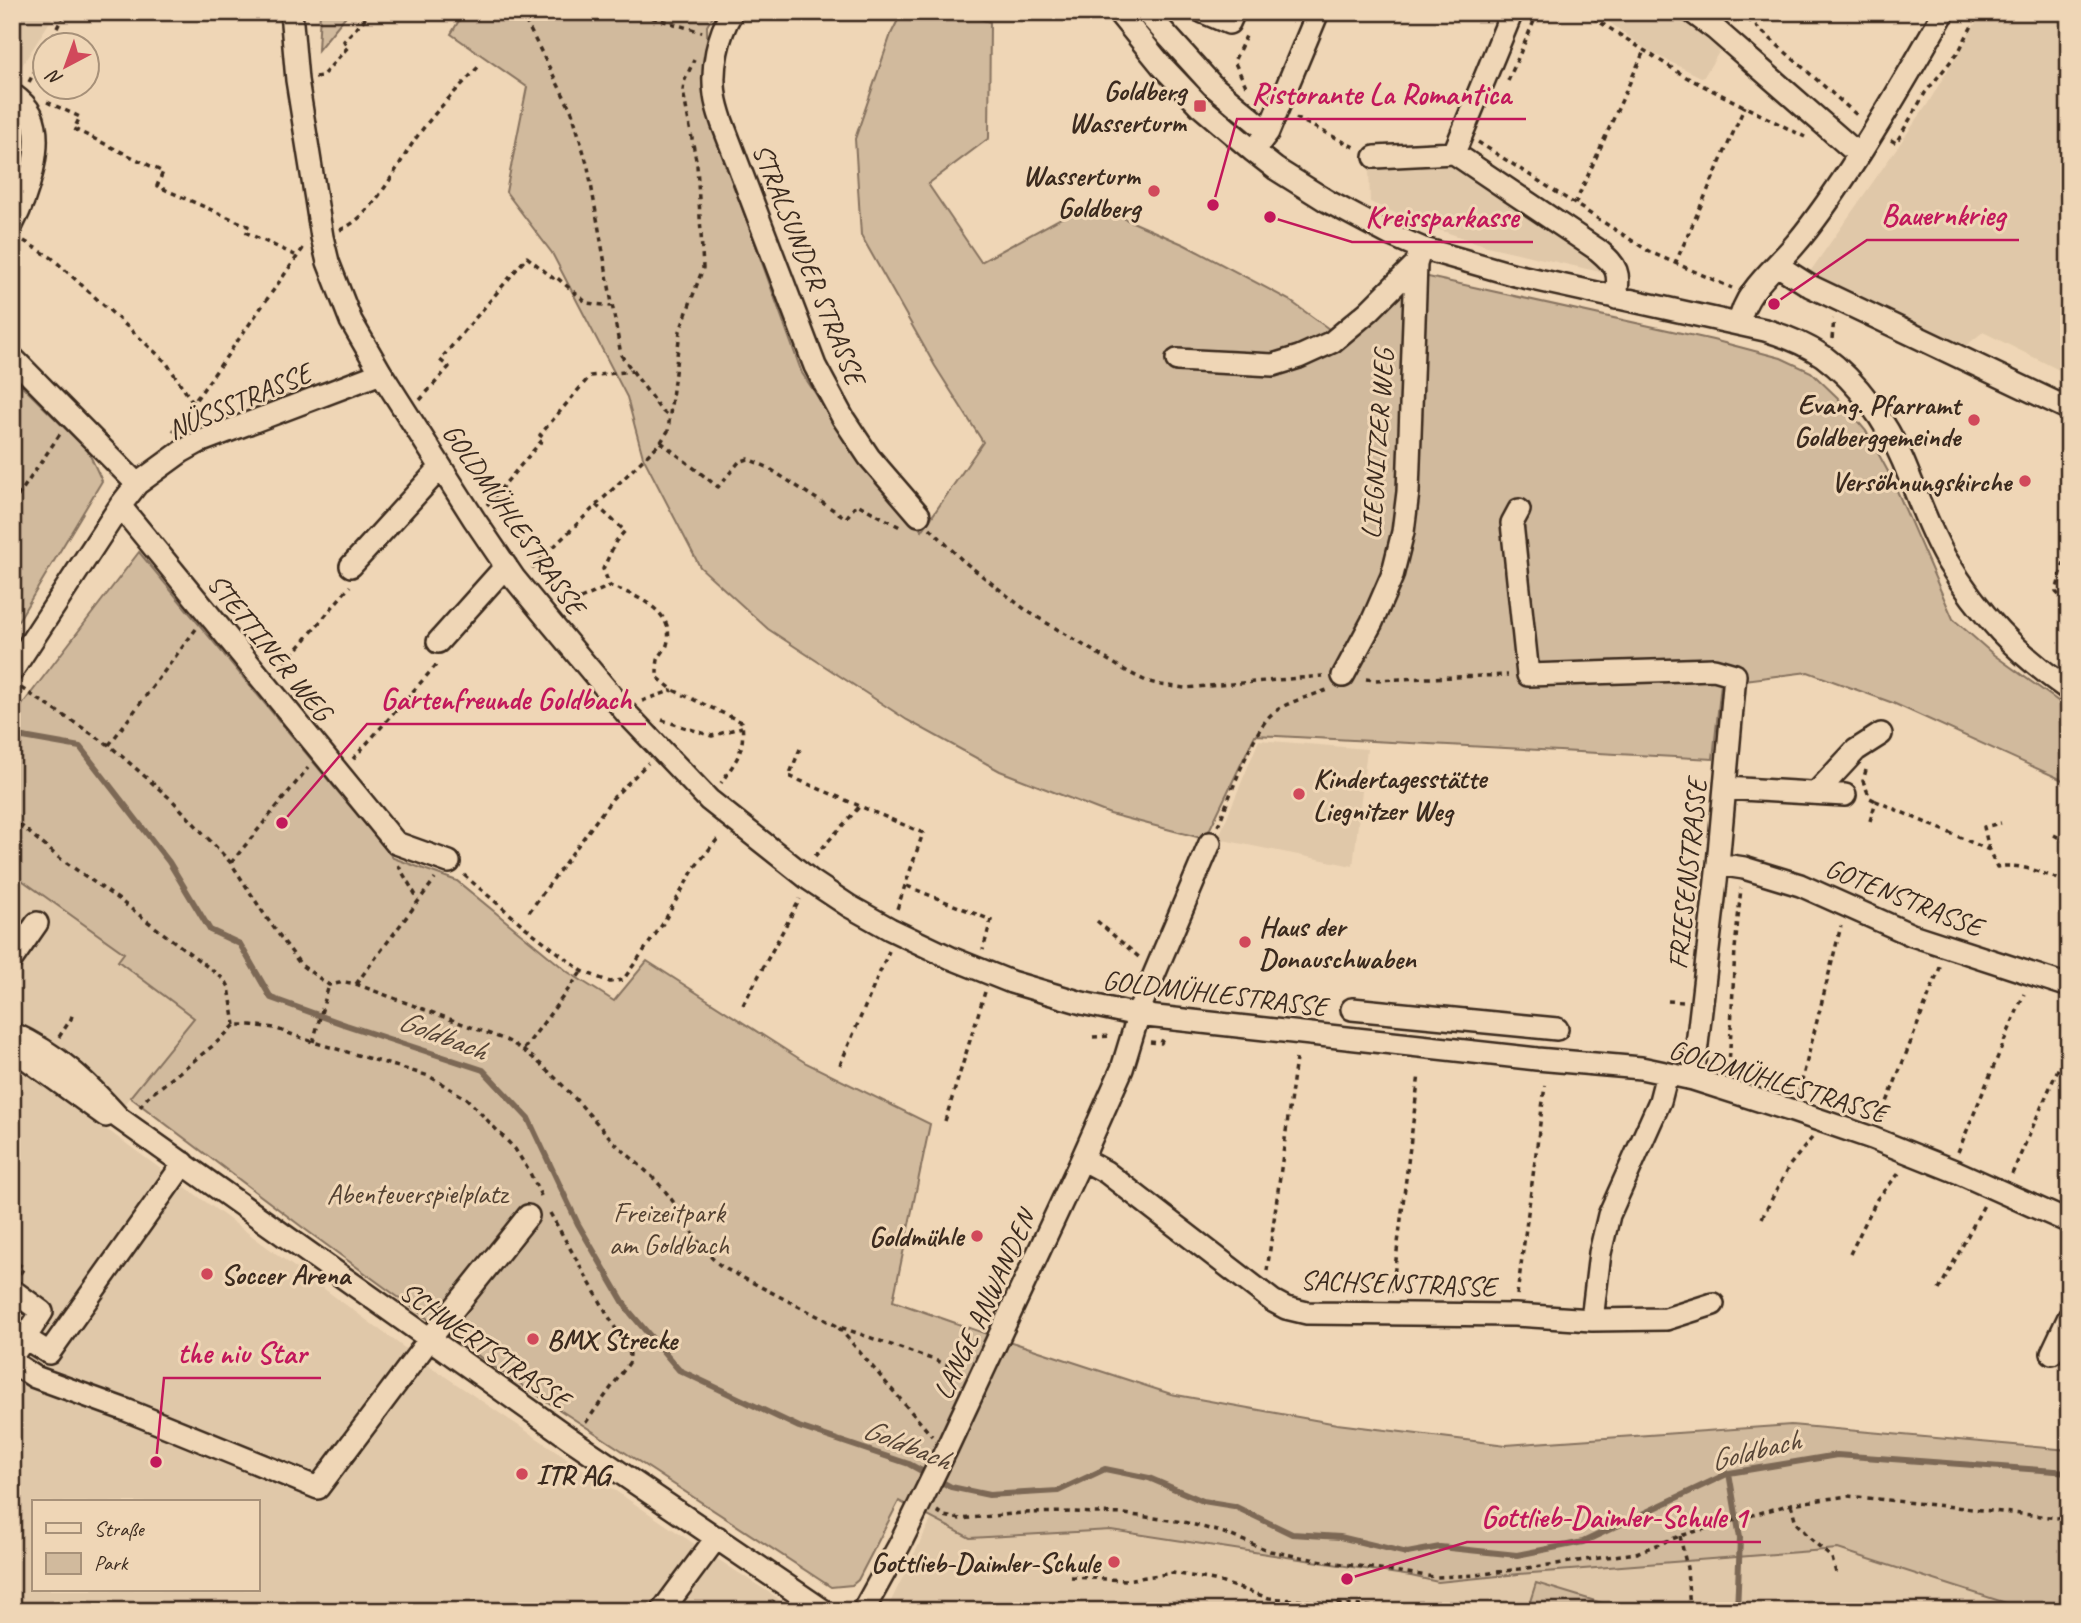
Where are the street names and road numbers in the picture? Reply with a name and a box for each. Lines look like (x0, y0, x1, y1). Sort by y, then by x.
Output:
street label: STRALSUNDER STRASSE (745, 138, 875, 393)
street label: LIEGNITZER WEG (1353, 345, 1401, 540)
street label: NÜSSSTRASSE (162, 354, 319, 447)
street label: GOLDMÜHLESTRASSE (435, 417, 595, 624)
street label: STETTINER WEG (200, 566, 342, 730)
street label: FRIESENSTRASSE (1660, 773, 1715, 971)
street label: GOTENSTRASSE (1820, 850, 1990, 946)
street label: GOLDMÜHLESTRASSE (1101, 962, 1333, 1025)
street label: GOLDMÜHLESTRASSE (1665, 1031, 1895, 1132)
street label: LANGE ANWANDEN (925, 1201, 1045, 1405)
street label: SACHSENSTRASSE (1300, 1262, 1500, 1304)
street label: SCHWERTSTRASSE (393, 1273, 580, 1419)

